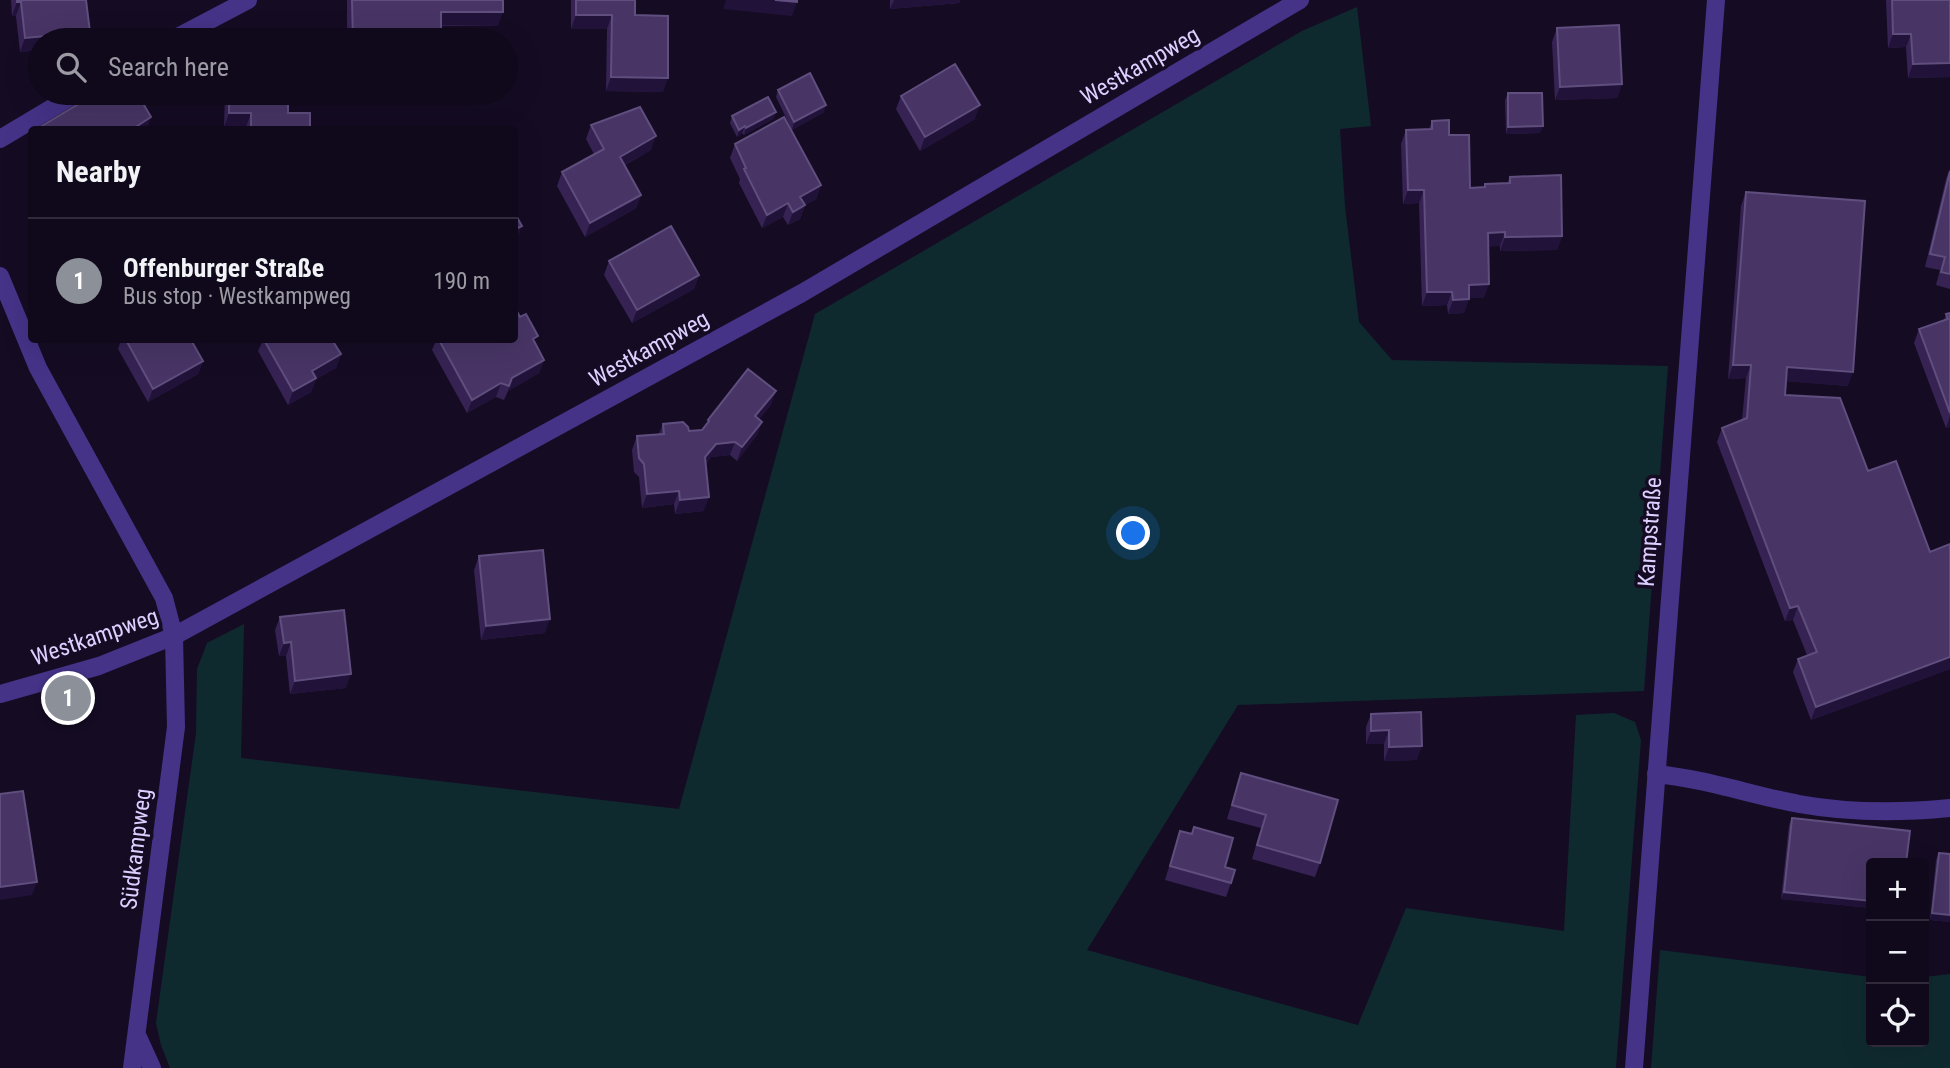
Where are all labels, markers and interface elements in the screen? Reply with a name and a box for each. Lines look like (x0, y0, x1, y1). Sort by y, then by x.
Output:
street label: Westkampweg (1076, 21, 1204, 111)
search box (28, 28, 518, 105)
icon: search (52, 48, 90, 86)
text: Search here (108, 52, 229, 82)
text: Nearby (56, 154, 141, 189)
text: Offenburger Straße (123, 253, 324, 283)
text: 1 (73, 268, 85, 295)
text: 190 m (433, 268, 490, 295)
text: Bus stop · Westkampweg (123, 283, 351, 310)
street label: Westkampweg (585, 305, 713, 393)
street label: Kampstraße (1633, 476, 1667, 588)
your location (1116, 516, 1150, 550)
street label: Westkampweg (28, 603, 162, 671)
pin: 1 (45, 672, 91, 724)
street label: Südkampweg (115, 787, 157, 911)
map controls (1866, 858, 1929, 1047)
button: + (1866, 858, 1929, 921)
button: − (1866, 921, 1929, 984)
button: locate (1866, 984, 1929, 1047)

